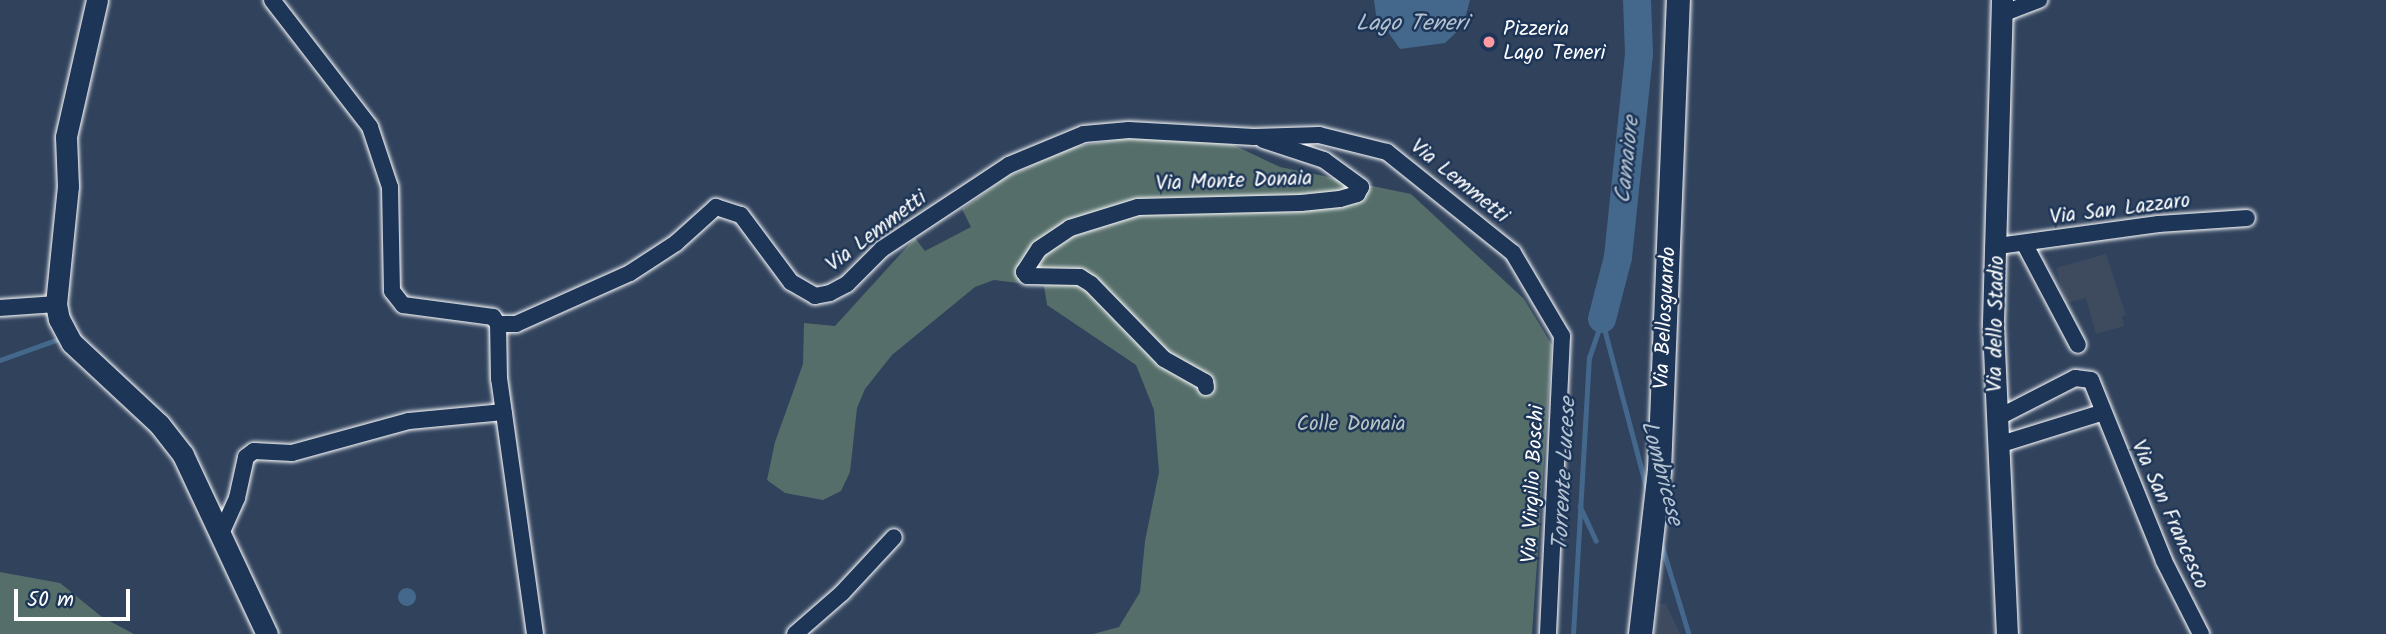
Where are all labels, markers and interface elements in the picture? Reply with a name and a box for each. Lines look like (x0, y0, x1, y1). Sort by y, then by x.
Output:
water label: Lago Teneri (1356, 10, 1468, 38)
place label: Pizzeria Lago Teneri (1503, 17, 1606, 67)
marker: Pizzeria Lago Teneri (1481, 34, 1497, 50)
water label: Camaiore (1610, 115, 1646, 205)
street label: Via Lemmetti (1405, 135, 1513, 229)
street label: Via Monte Donaia (1155, 167, 1313, 197)
street label: Via Lemmetti (822, 186, 932, 278)
street label: Via San Lazzaro (2048, 189, 2192, 231)
street label: Via Bellosguardo (1650, 246, 1682, 390)
street label: Via dello Stadio (1983, 255, 2011, 393)
water label: Torrente Lucese (1547, 397, 1583, 551)
street label: Via Virgilio Boschi (1517, 404, 1551, 564)
park label: Colle Donaia (1296, 412, 1406, 438)
water label: Lombricese (1634, 418, 1688, 528)
street label: Via San Francesco (2125, 437, 2213, 593)
scale bar (18, 574, 133, 618)
text: 50 m (27, 584, 74, 617)

